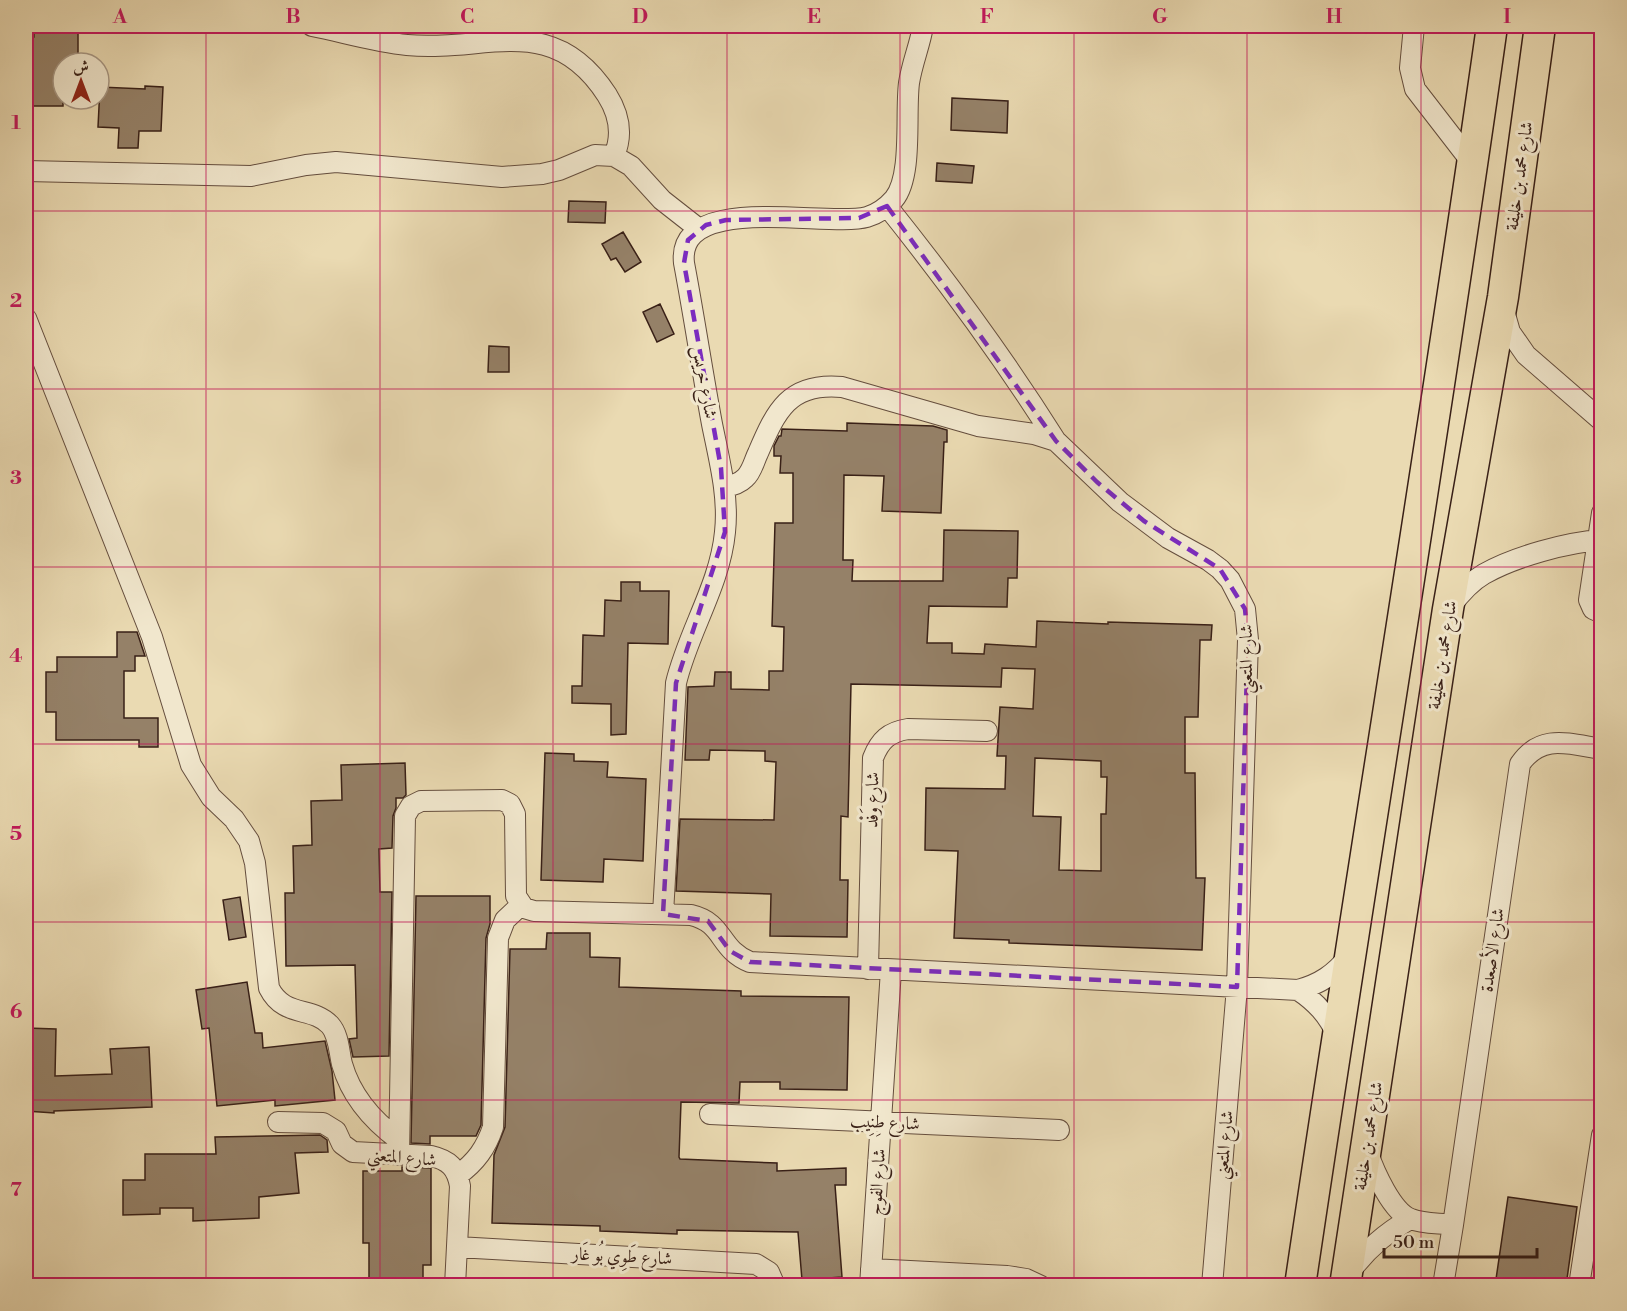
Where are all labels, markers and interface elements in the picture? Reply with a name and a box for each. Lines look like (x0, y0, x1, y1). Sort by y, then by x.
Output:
text: A (112, 5, 128, 30)
text: B (285, 5, 301, 30)
text: C (460, 5, 474, 30)
text: D (632, 5, 648, 30)
text: E (807, 5, 821, 30)
text: F (980, 5, 994, 30)
text: G (1152, 5, 1168, 30)
text: H (1326, 5, 1343, 30)
text: I (1503, 5, 1511, 30)
north arrow (51, 51, 111, 111)
text: ش (73, 57, 89, 77)
text: 1 (11, 111, 21, 136)
street label: شارع محمد بن خليفة (1500, 120, 1542, 233)
text: 2 (10, 289, 22, 314)
street label: شارع خريس (684, 344, 722, 421)
text: 3 (10, 466, 22, 491)
street label: شارع محمد بن خليفة (1423, 599, 1465, 712)
street label: شارع المتعني (1235, 624, 1263, 694)
text: 4 (9, 644, 23, 669)
street label: شارع وَفْد (858, 772, 887, 828)
text: 5 (10, 822, 22, 847)
street label: شارع الأصعدة (1473, 906, 1513, 994)
text: 6 (10, 1000, 23, 1025)
street label: شارع محمد بن خليفة (1349, 1080, 1391, 1193)
street label: شارع طِنِيب (849, 1109, 920, 1139)
street label: شارع المتعني (1210, 1110, 1244, 1181)
street label: شارع المتعني (366, 1143, 437, 1177)
street label: شارع الفوج (864, 1148, 895, 1217)
text: 7 (10, 1178, 22, 1203)
scale bar (1384, 1221, 1537, 1259)
text: 50 m (1393, 1231, 1435, 1254)
street label: شارع طَوِي بُو غَار (569, 1238, 673, 1274)

